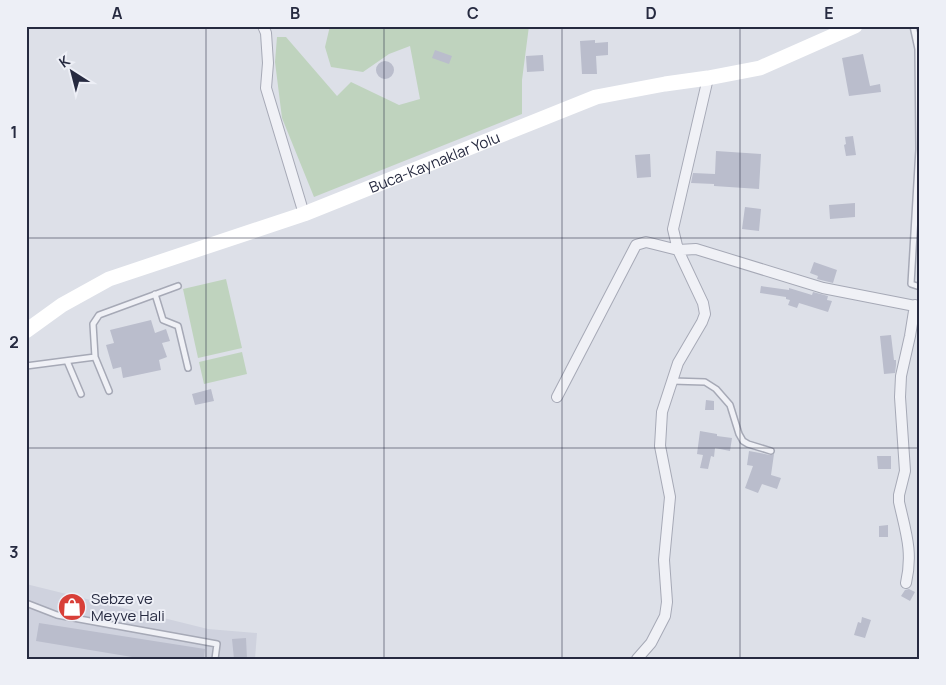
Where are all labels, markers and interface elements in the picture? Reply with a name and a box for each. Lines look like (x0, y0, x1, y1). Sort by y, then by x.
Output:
text: A (112, 2, 123, 24)
text: B (290, 2, 300, 24)
text: C (467, 2, 479, 24)
text: D (645, 2, 657, 24)
text: E (824, 2, 834, 24)
north arrow (48, 48, 98, 98)
text: K (55, 50, 74, 71)
text: 1 (10, 121, 18, 143)
street label: Buca-Kaynaklar Yolu (366, 126, 503, 197)
text: 2 (9, 331, 19, 353)
text: 3 (9, 541, 19, 563)
place label: Sebze ve Meyve Hali (91, 588, 165, 626)
shop icon: Sebze ve Meyve Hali (57, 592, 87, 622)

